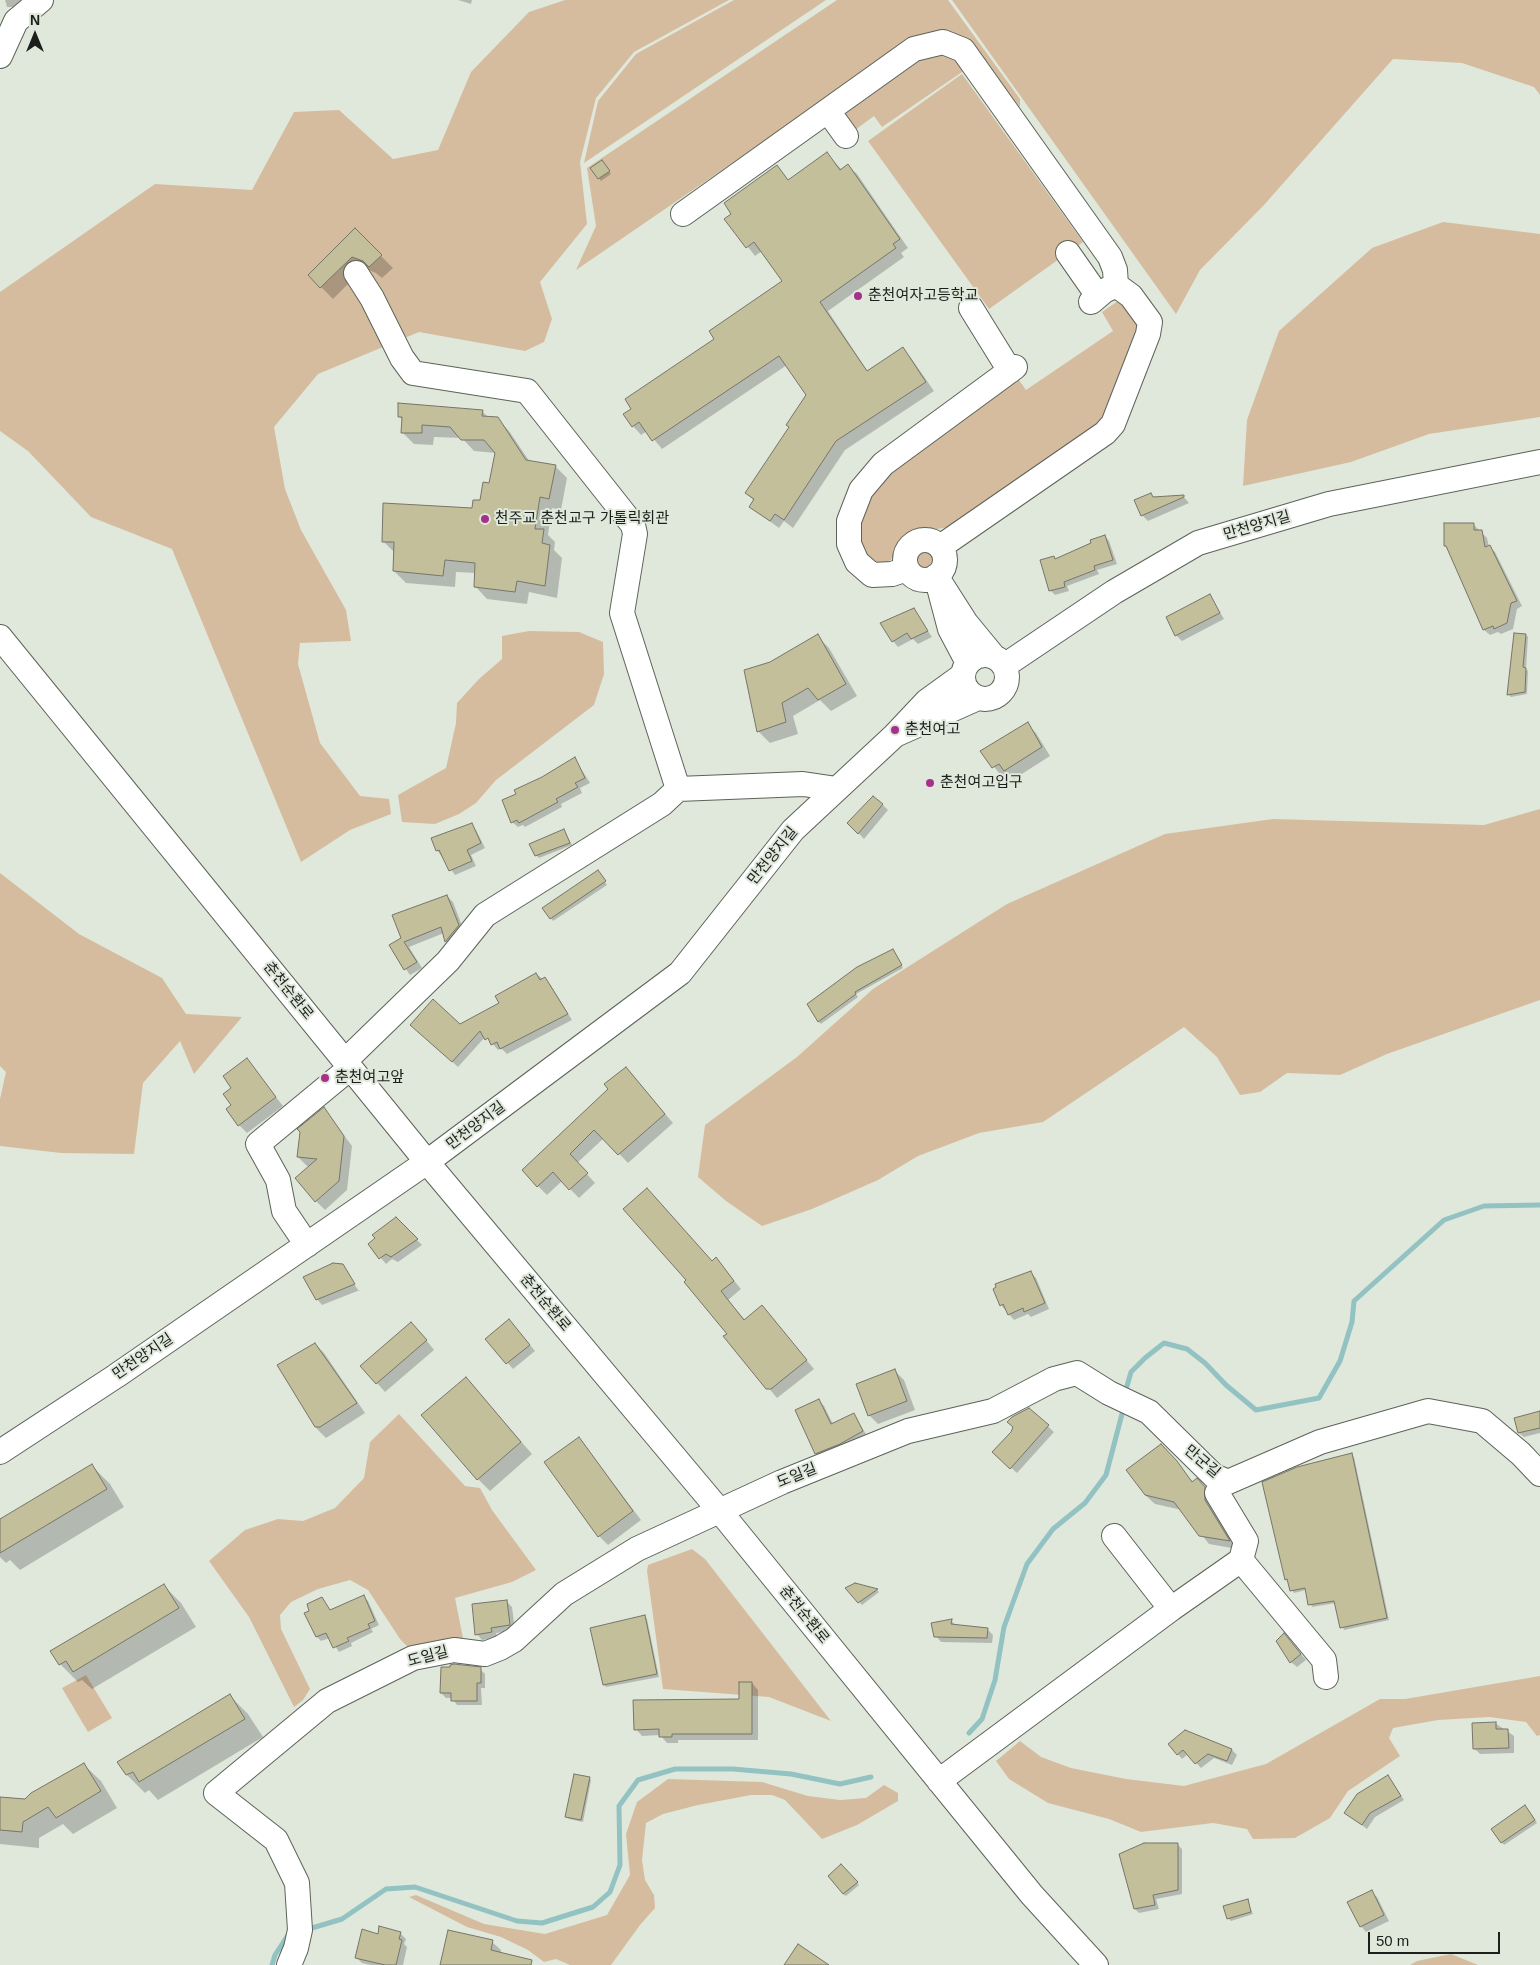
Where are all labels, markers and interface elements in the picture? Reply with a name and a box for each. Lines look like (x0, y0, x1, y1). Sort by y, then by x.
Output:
north arrow (10, 10, 60, 60)
text: N (30, 12, 40, 28)
place label: 춘천여자고등학교 (868, 287, 978, 305)
marker: 춘천여자고등학교 (852, 290, 864, 302)
street label: 만천양지길 (1221, 508, 1293, 544)
place label: 천주교 춘천교구 가톨릭회관 (495, 510, 669, 528)
marker: 천주교 춘천교구 가톨릭회관 (479, 513, 491, 525)
place label: 춘천여고 (905, 721, 960, 739)
marker: 춘천여고 (889, 724, 901, 736)
place label: 춘천여고입구 (940, 774, 1023, 792)
marker: 춘천여고입구 (924, 777, 936, 789)
street label: 만천양지길 (744, 824, 802, 888)
street label: 춘천순환로 (259, 959, 317, 1023)
place label: 춘천여고앞 (335, 1069, 404, 1087)
marker: 춘천여고앞 (319, 1072, 331, 1084)
street label: 만천양지길 (443, 1098, 509, 1154)
street label: 춘천순환로 (516, 1271, 574, 1335)
street label: 만천양지길 (109, 1330, 177, 1384)
street label: 만군길 (1180, 1442, 1224, 1482)
street label: 도일길 (774, 1460, 820, 1492)
street label: 춘천순환로 (775, 1583, 833, 1647)
street label: 도일길 (406, 1643, 450, 1671)
scale bar (1370, 1922, 1502, 1954)
text: 50 m (1376, 1932, 1409, 1949)

